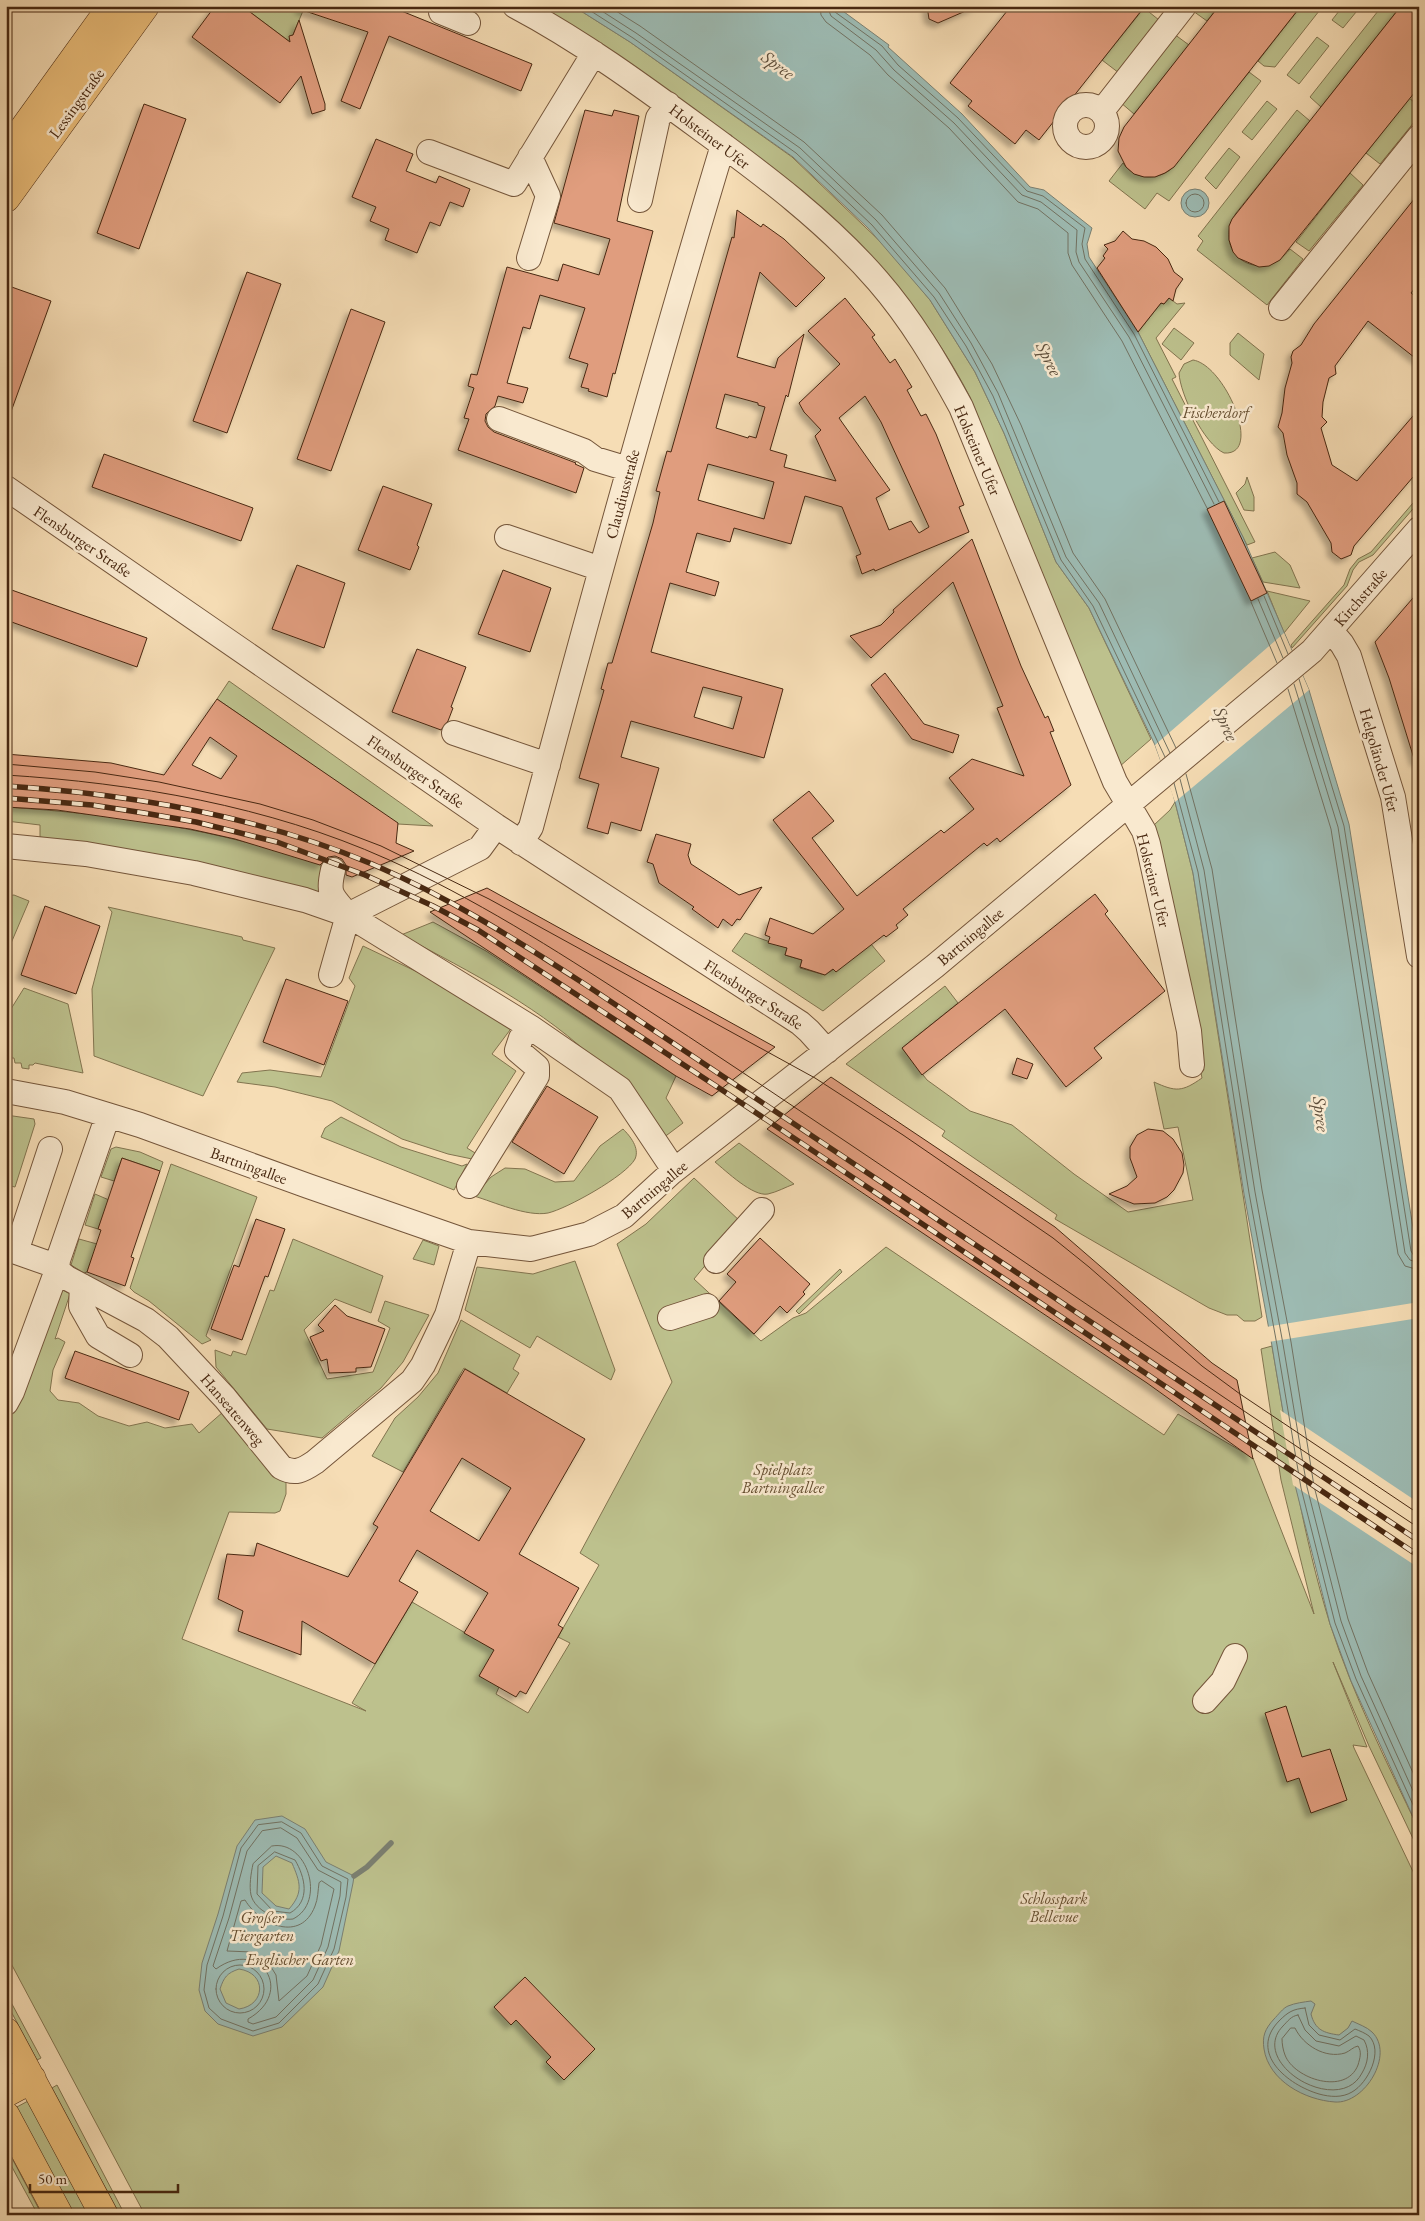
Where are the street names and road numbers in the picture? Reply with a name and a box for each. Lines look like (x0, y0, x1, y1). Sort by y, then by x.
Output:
street label: Lessingstraße (44, 64, 109, 142)
street label: Holsteiner Ufer (665, 99, 755, 174)
street label: Holsteiner Ufer (949, 402, 1006, 499)
street label: Claudiusstraße (600, 447, 645, 541)
street label: Flensburger Straße (30, 501, 136, 582)
street label: Kirchstraße (1329, 564, 1392, 631)
street label: Helgoländer Ufer (1355, 706, 1405, 815)
street label: Flensburger Straße (363, 730, 468, 813)
street label: Holsteiner Ufer (1132, 831, 1175, 930)
street label: Bartningallee (933, 903, 1008, 970)
street label: Flensburger Straße (700, 955, 807, 1034)
street label: Bartningallee (208, 1142, 290, 1189)
street label: Bartningallee (617, 1156, 692, 1223)
street label: Hanseatenweg (196, 1369, 270, 1450)

